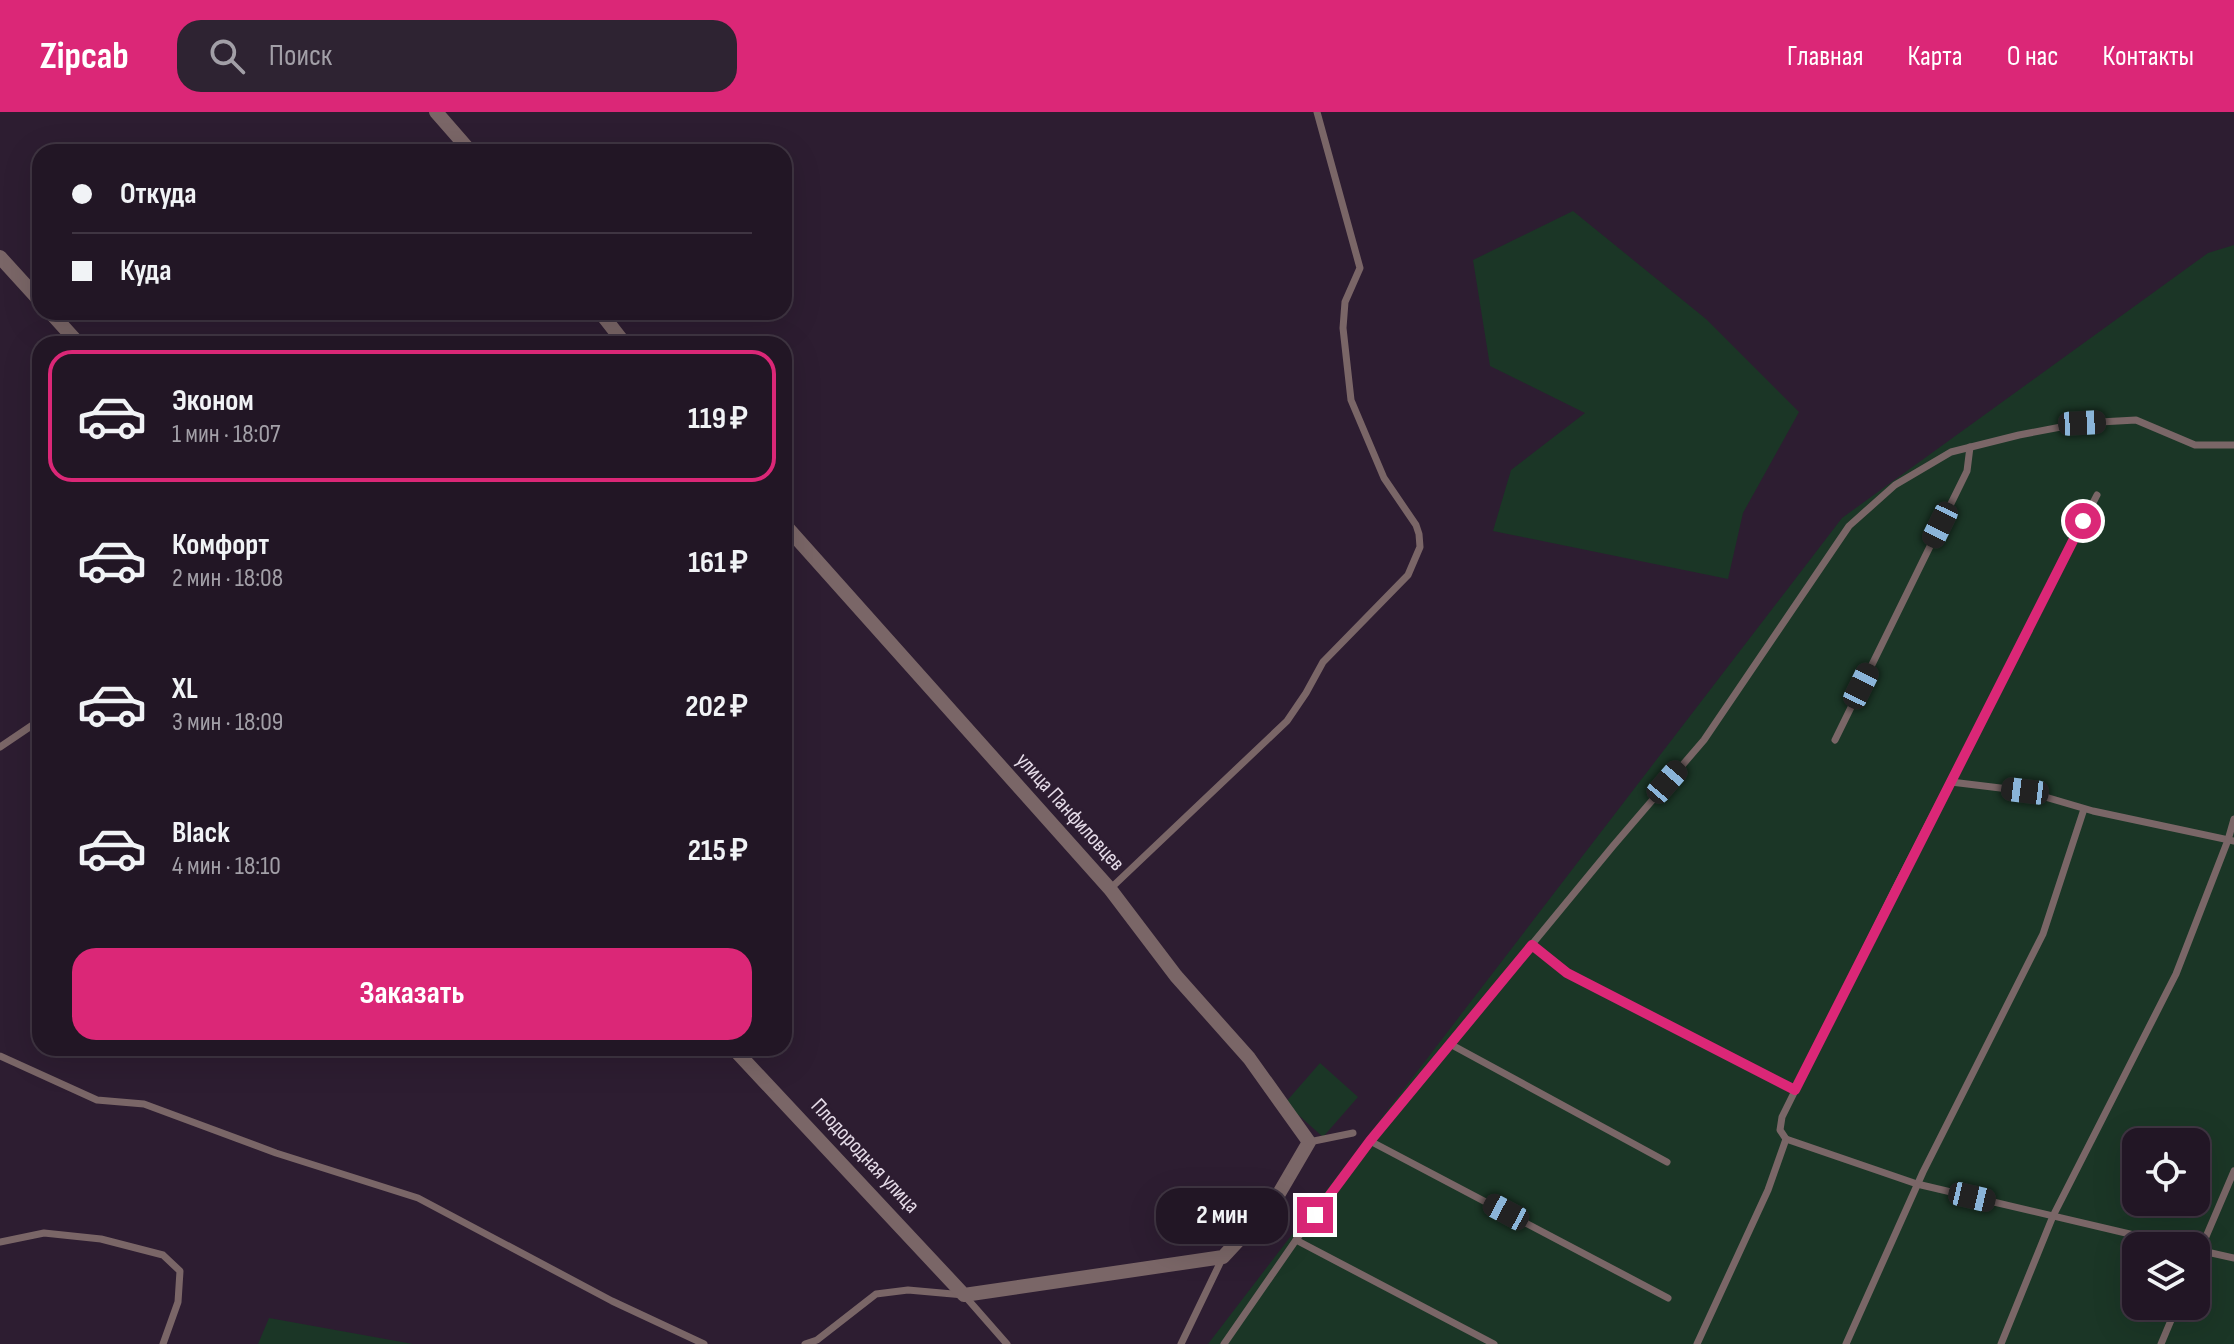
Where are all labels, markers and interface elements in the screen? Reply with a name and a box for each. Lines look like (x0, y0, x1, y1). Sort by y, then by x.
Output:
search box (177, 20, 737, 92)
text: Zipcab (40, 34, 129, 79)
icon: search (205, 34, 249, 78)
text: Поиск (269, 38, 332, 74)
text: Главная (1787, 40, 1863, 73)
text: Карта (1907, 40, 1963, 73)
text: О нас (2007, 40, 2059, 73)
text: Контакты (2103, 40, 2194, 73)
text: Откуда (120, 176, 197, 212)
text: Куда (120, 253, 171, 289)
icon: car (76, 380, 148, 452)
text: Эконом (172, 383, 254, 419)
text: 119 ₽ (688, 401, 748, 437)
car (2057, 410, 2107, 436)
text: 1 мин · 18:07 (172, 419, 280, 450)
car (1919, 498, 1961, 552)
route start (2065, 503, 2101, 539)
icon: car (76, 524, 148, 596)
text: Комфорт (172, 527, 269, 563)
text: 161 ₽ (688, 545, 748, 581)
text: 2 мин · 18:08 (172, 563, 283, 594)
car (1840, 659, 1882, 713)
icon: car (76, 668, 148, 740)
text: XL (172, 671, 198, 707)
text: 202 ₽ (685, 689, 748, 725)
text: 3 мин · 18:09 (172, 707, 283, 738)
street label: улица Панфиловцев (1010, 747, 1130, 877)
car (1642, 756, 1692, 808)
car (2000, 776, 2050, 806)
icon: car (76, 812, 148, 884)
text: Black (172, 815, 230, 851)
text: 215 ₽ (688, 833, 748, 869)
text: 4 мин · 18:10 (172, 851, 281, 882)
button: Заказать (72, 948, 752, 1040)
street label: Плодородная улица (805, 1093, 925, 1219)
map controls (2122, 1128, 2210, 1320)
button: locate (2122, 1128, 2210, 1216)
car (1946, 1180, 1998, 1214)
callout: 2 мин (1155, 1187, 1287, 1243)
car (1479, 1190, 1533, 1234)
route end (1297, 1197, 1333, 1233)
text: 2 мин (1196, 1200, 1248, 1231)
button: layers (2122, 1232, 2210, 1320)

